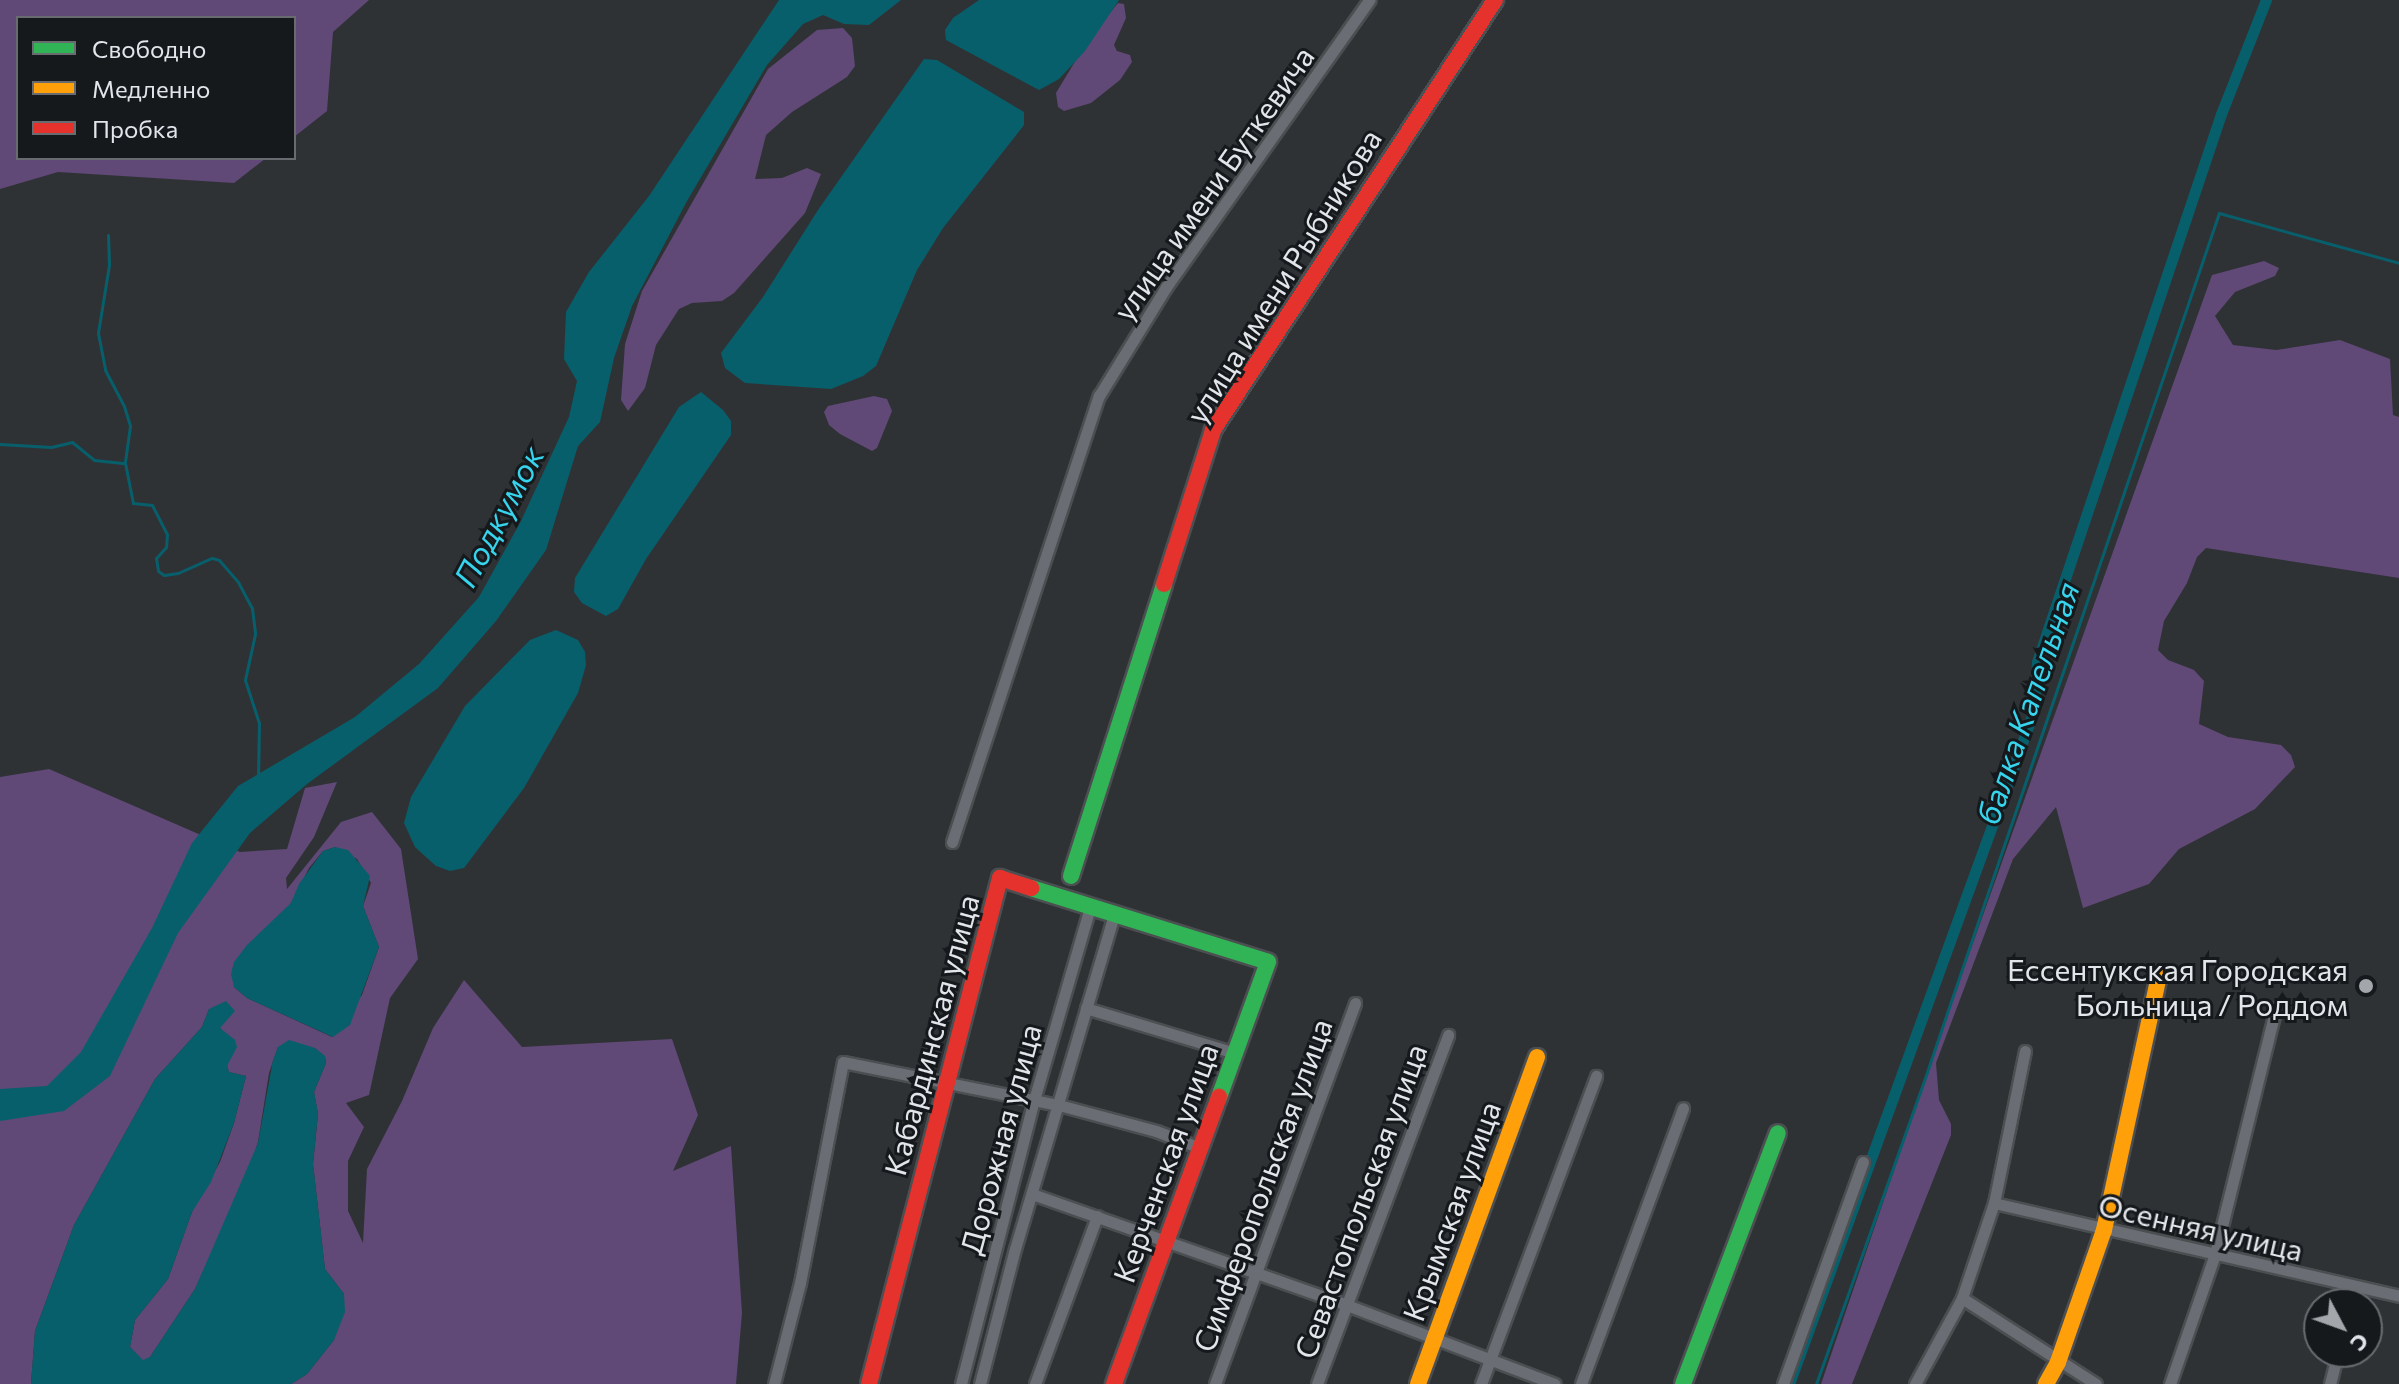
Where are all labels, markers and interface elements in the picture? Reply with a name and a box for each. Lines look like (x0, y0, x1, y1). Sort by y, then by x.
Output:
legend (16, 16, 296, 160)
text: Свободно (92, 34, 206, 63)
street label: улица имени Буткевича (1105, 39, 1321, 327)
text: Медленно (92, 74, 210, 103)
text: Пробка (92, 114, 178, 143)
street label: улица имени Рыбникова (1178, 122, 1388, 430)
water label: Подкумок (445, 439, 551, 593)
water label: балка Капельная (1968, 577, 2086, 829)
street label: Кабардинская улица (876, 891, 986, 1179)
place label: Ессентукская Городская Больница / Роддом (2007, 951, 2348, 1022)
marker: Ессентукская Городская Больница / Роддом (2355, 975, 2377, 997)
street label: Симферопольская улица (1185, 1014, 1339, 1356)
street label: Дорожная улица (952, 1020, 1048, 1258)
street label: Керченская улица (1105, 1039, 1225, 1287)
street label: Севастопольская улица (1286, 1039, 1434, 1363)
street label: Крымская улица (1395, 1096, 1507, 1326)
street label: Осенняя улица (2095, 1186, 2307, 1268)
north arrow (2303, 1288, 2383, 1368)
text: С (2345, 1328, 2375, 1357)

